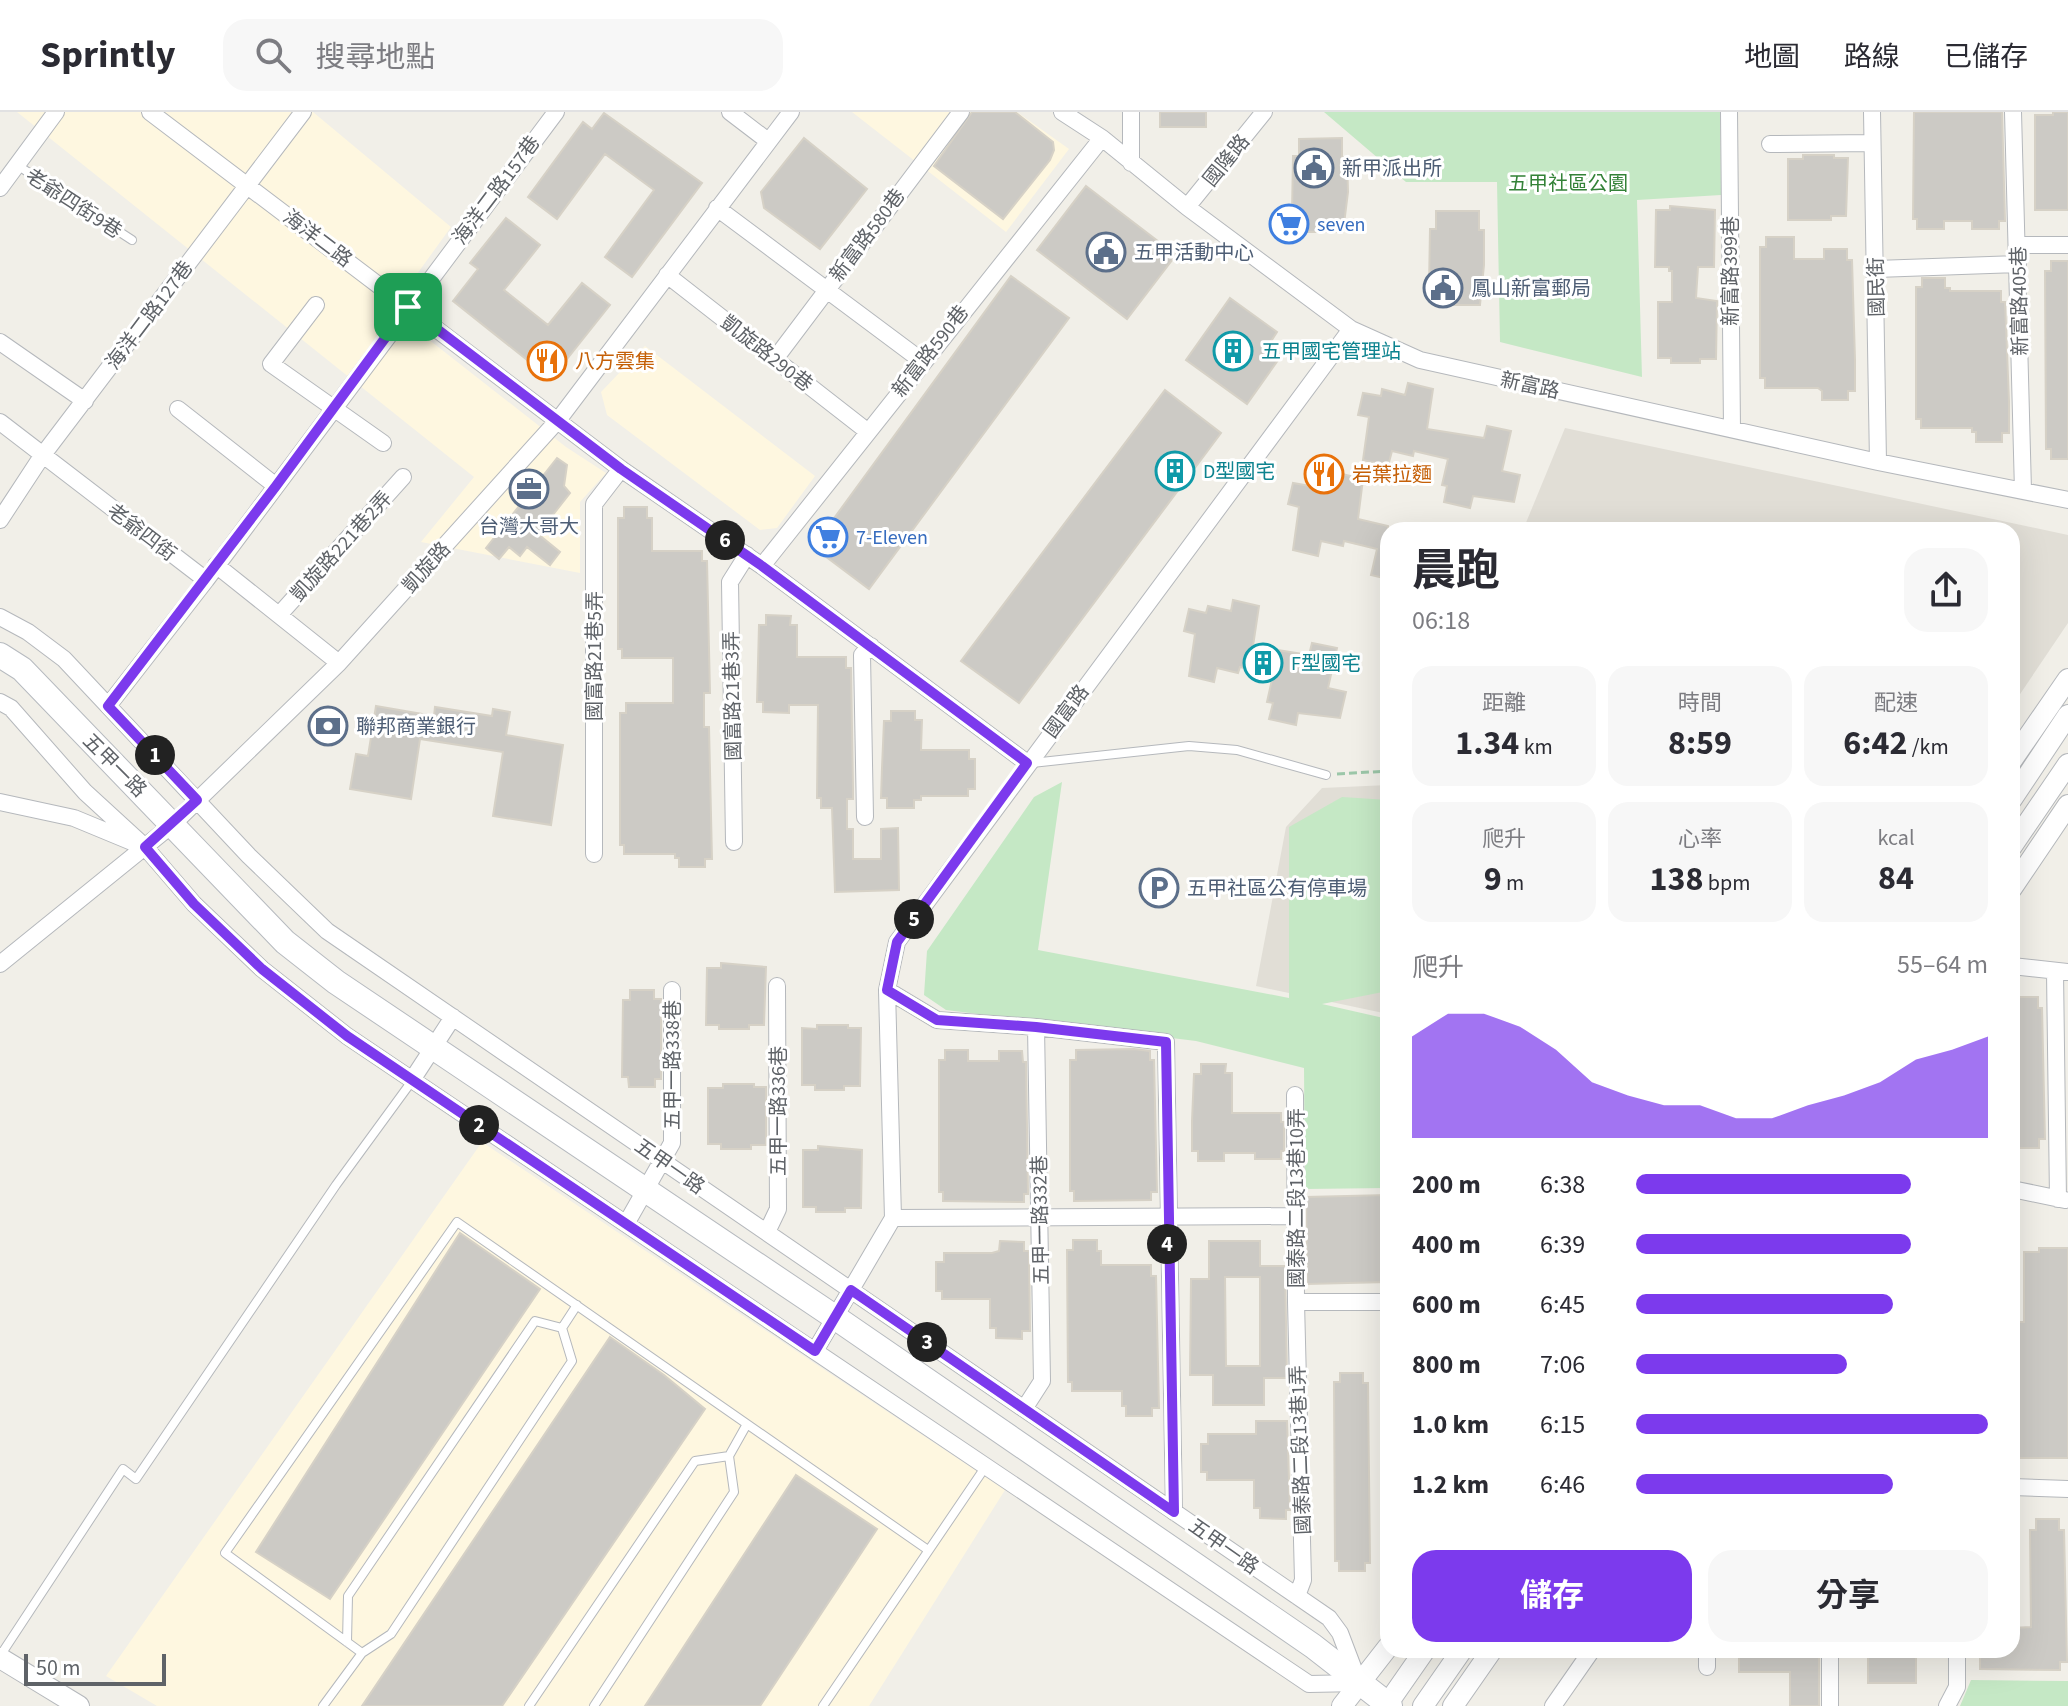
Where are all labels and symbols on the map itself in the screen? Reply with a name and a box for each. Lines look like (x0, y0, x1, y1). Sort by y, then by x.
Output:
street label: 國隆路 (1197, 129, 1257, 193)
street label: 海洋二路157巷 (447, 130, 547, 251)
public building icon: 新甲派出所 (1293, 147, 1335, 189)
place label: 新甲派出所 (1342, 155, 1442, 183)
street label: 老爺四街9巷 (20, 162, 127, 246)
park label: 五甲社區公園 (1508, 170, 1628, 198)
street label: 新富路580巷 (824, 183, 912, 288)
supermarket icon: seven (1268, 203, 1310, 245)
street label: 海洋二路 (277, 204, 358, 274)
place label: seven (1317, 211, 1366, 239)
street label: 新富路399巷 (1717, 216, 1745, 326)
public building icon: 五甲活動中心 (1085, 231, 1127, 273)
place label: 五甲活動中心 (1134, 239, 1254, 267)
street label: 新富路405巷 (2005, 246, 2035, 356)
street label: 海洋二路127巷 (100, 255, 200, 376)
street label: 國民街 (1862, 257, 1892, 317)
public building icon: 鳳山新富郵局 (1422, 267, 1464, 309)
pin (374, 273, 442, 341)
place label: 鳳山新富郵局 (1471, 275, 1591, 303)
street label: 新富路590巷 (886, 300, 976, 404)
street label: 凱旋路290巷 (714, 309, 818, 399)
building icon: 五甲國宅管理站 (1212, 330, 1254, 372)
place label: 五甲國宅管理站 (1261, 338, 1401, 366)
restaurant icon: 八方雲集 (526, 340, 568, 382)
place label: 八方雲集 (575, 348, 655, 376)
street label: 新富路 (1498, 366, 1562, 406)
building icon: D型國宅 (1154, 450, 1196, 492)
restaurant icon: 岩葉拉麵 (1303, 453, 1345, 495)
place label: D型國宅 (1203, 458, 1275, 486)
place label: 岩葉拉麵 (1352, 461, 1432, 489)
office icon: 台灣大哥大 (508, 468, 550, 510)
street label: 凱旋路221巷2弄 (285, 485, 399, 608)
street label: 老爺四街 (101, 498, 182, 568)
place label: 台灣大哥大 (479, 513, 579, 541)
supermarket icon: 7-Eleven (807, 516, 849, 558)
pin: 6 (705, 520, 745, 560)
place label: 7-Eleven (856, 524, 928, 552)
street label: 凱旋路 (396, 536, 457, 599)
street label: 國富路21巷5弄 (581, 591, 609, 721)
street label: 國富路21巷3弄 (718, 631, 748, 761)
building icon: F型國宅 (1242, 642, 1284, 684)
place label: F型國宅 (1291, 650, 1361, 678)
street label: 國富路 (1038, 679, 1096, 744)
bank icon: 聯邦商業銀行 (307, 705, 349, 747)
place label: 聯邦商業銀行 (356, 713, 476, 741)
street label: 五甲一路 (76, 728, 152, 804)
pin: 1 (135, 735, 175, 775)
parking icon: 五甲社區公有停車場 (1138, 867, 1180, 909)
place label: 五甲社區公有停車場 (1187, 875, 1367, 903)
pin: 5 (894, 899, 934, 939)
street label: 五甲一路338巷 (659, 1000, 687, 1130)
street label: 五甲一路336巷 (765, 1046, 793, 1176)
pin: 2 (459, 1105, 499, 1145)
street label: 國泰路二段13巷10弄 (1283, 1108, 1311, 1288)
street label: 五甲一路 (629, 1132, 710, 1201)
street label: 五甲一路332巷 (1026, 1155, 1056, 1285)
pin: 4 (1147, 1224, 1187, 1264)
pin: 3 (907, 1322, 947, 1362)
street label: 國泰路二段13巷1弄 (1284, 1365, 1318, 1535)
street label: 五甲一路 (1183, 1512, 1264, 1581)
scale bar (24, 1650, 166, 1686)

